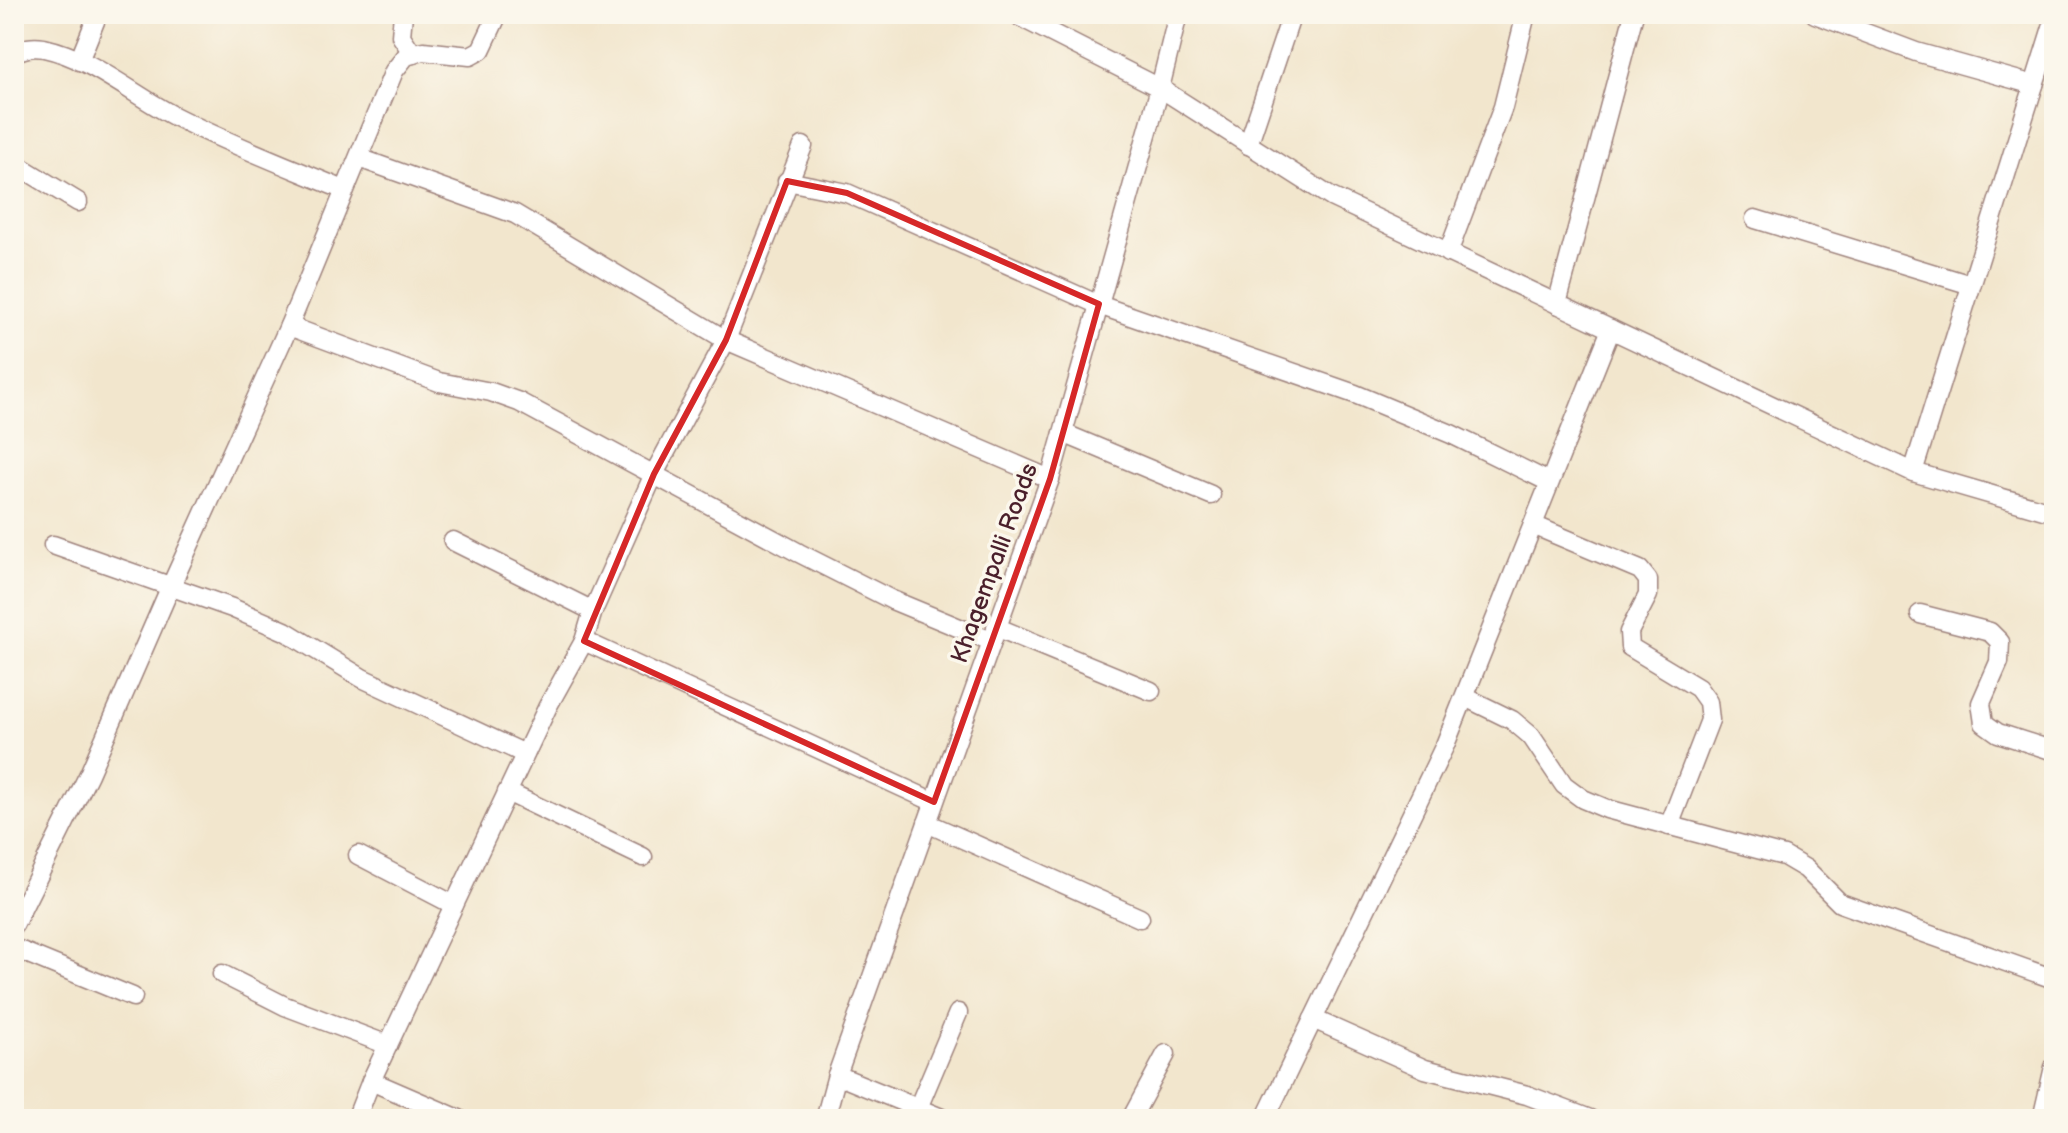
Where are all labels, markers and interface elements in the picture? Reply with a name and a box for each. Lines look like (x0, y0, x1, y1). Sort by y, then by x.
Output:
street label: Khagempalli Roads (945, 459, 1044, 667)

